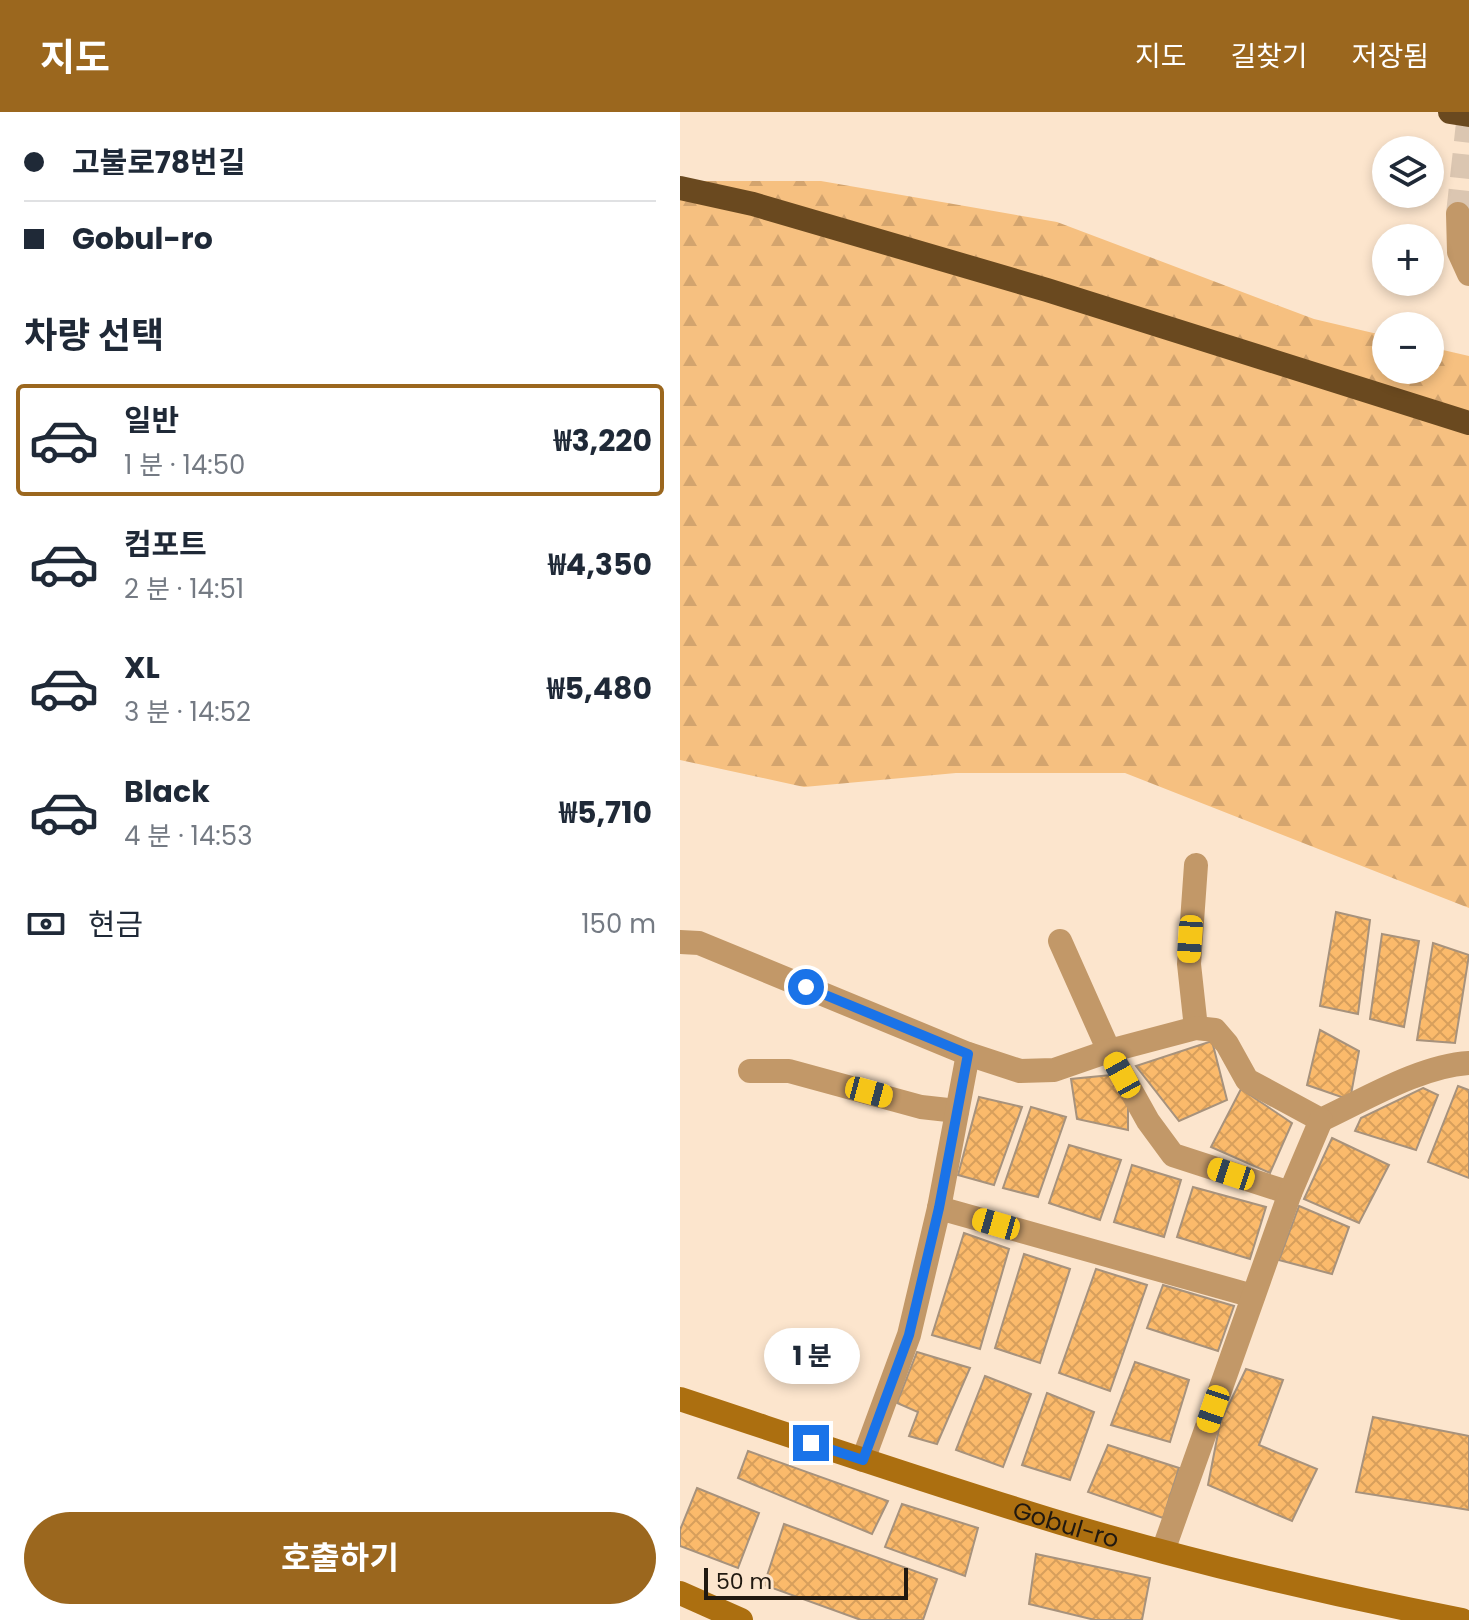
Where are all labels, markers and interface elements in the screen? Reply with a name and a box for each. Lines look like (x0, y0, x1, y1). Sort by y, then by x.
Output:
text: 지도 (40, 31, 110, 84)
text: 지도 (1135, 37, 1186, 76)
text: 길찾기 (1230, 37, 1308, 76)
text: 저장됨 (1352, 37, 1429, 76)
map controls (1372, 136, 1444, 384)
button: layers (1372, 136, 1444, 208)
text: 고불로78번길 (72, 141, 246, 184)
text: Gobul-ro (72, 217, 213, 260)
button: + (1372, 224, 1444, 296)
text: 차량 선택 (24, 310, 164, 361)
button: − (1372, 312, 1444, 384)
text: 일반 (124, 399, 179, 442)
icon: car (28, 404, 100, 476)
text: ₩3,220 (554, 419, 652, 462)
text: 1 분 · 14:50 (124, 447, 245, 483)
text: 컴포트 (124, 523, 207, 566)
icon: car (28, 528, 100, 600)
text: ₩4,350 (548, 543, 652, 586)
text: 2 분 · 14:51 (124, 571, 244, 607)
text: XL (124, 646, 160, 689)
icon: car (28, 652, 100, 724)
text: ₩5,480 (547, 667, 652, 710)
text: 3 분 · 14:52 (124, 694, 251, 730)
text: Black (124, 770, 210, 813)
icon: car (28, 776, 100, 848)
text: ₩5,710 (559, 791, 652, 834)
text: 4 분 · 14:53 (124, 818, 252, 854)
icon: cash (24, 902, 68, 946)
text: 현금 (88, 903, 143, 946)
text: 150 m (581, 906, 656, 942)
car (1176, 914, 1204, 964)
route start (788, 969, 824, 1005)
car (1100, 1048, 1144, 1102)
car (843, 1074, 895, 1110)
car (1204, 1155, 1258, 1193)
car (970, 1206, 1022, 1242)
callout: 1 분 (763, 1327, 859, 1383)
text: 1 분 (792, 1338, 832, 1374)
car (1194, 1382, 1232, 1436)
route end (793, 1425, 829, 1461)
street label: Gobul-ro (1009, 1493, 1123, 1555)
button: 호출하기 (24, 1512, 656, 1604)
scale bar (704, 1564, 908, 1600)
text: 50 m (716, 1566, 772, 1597)

